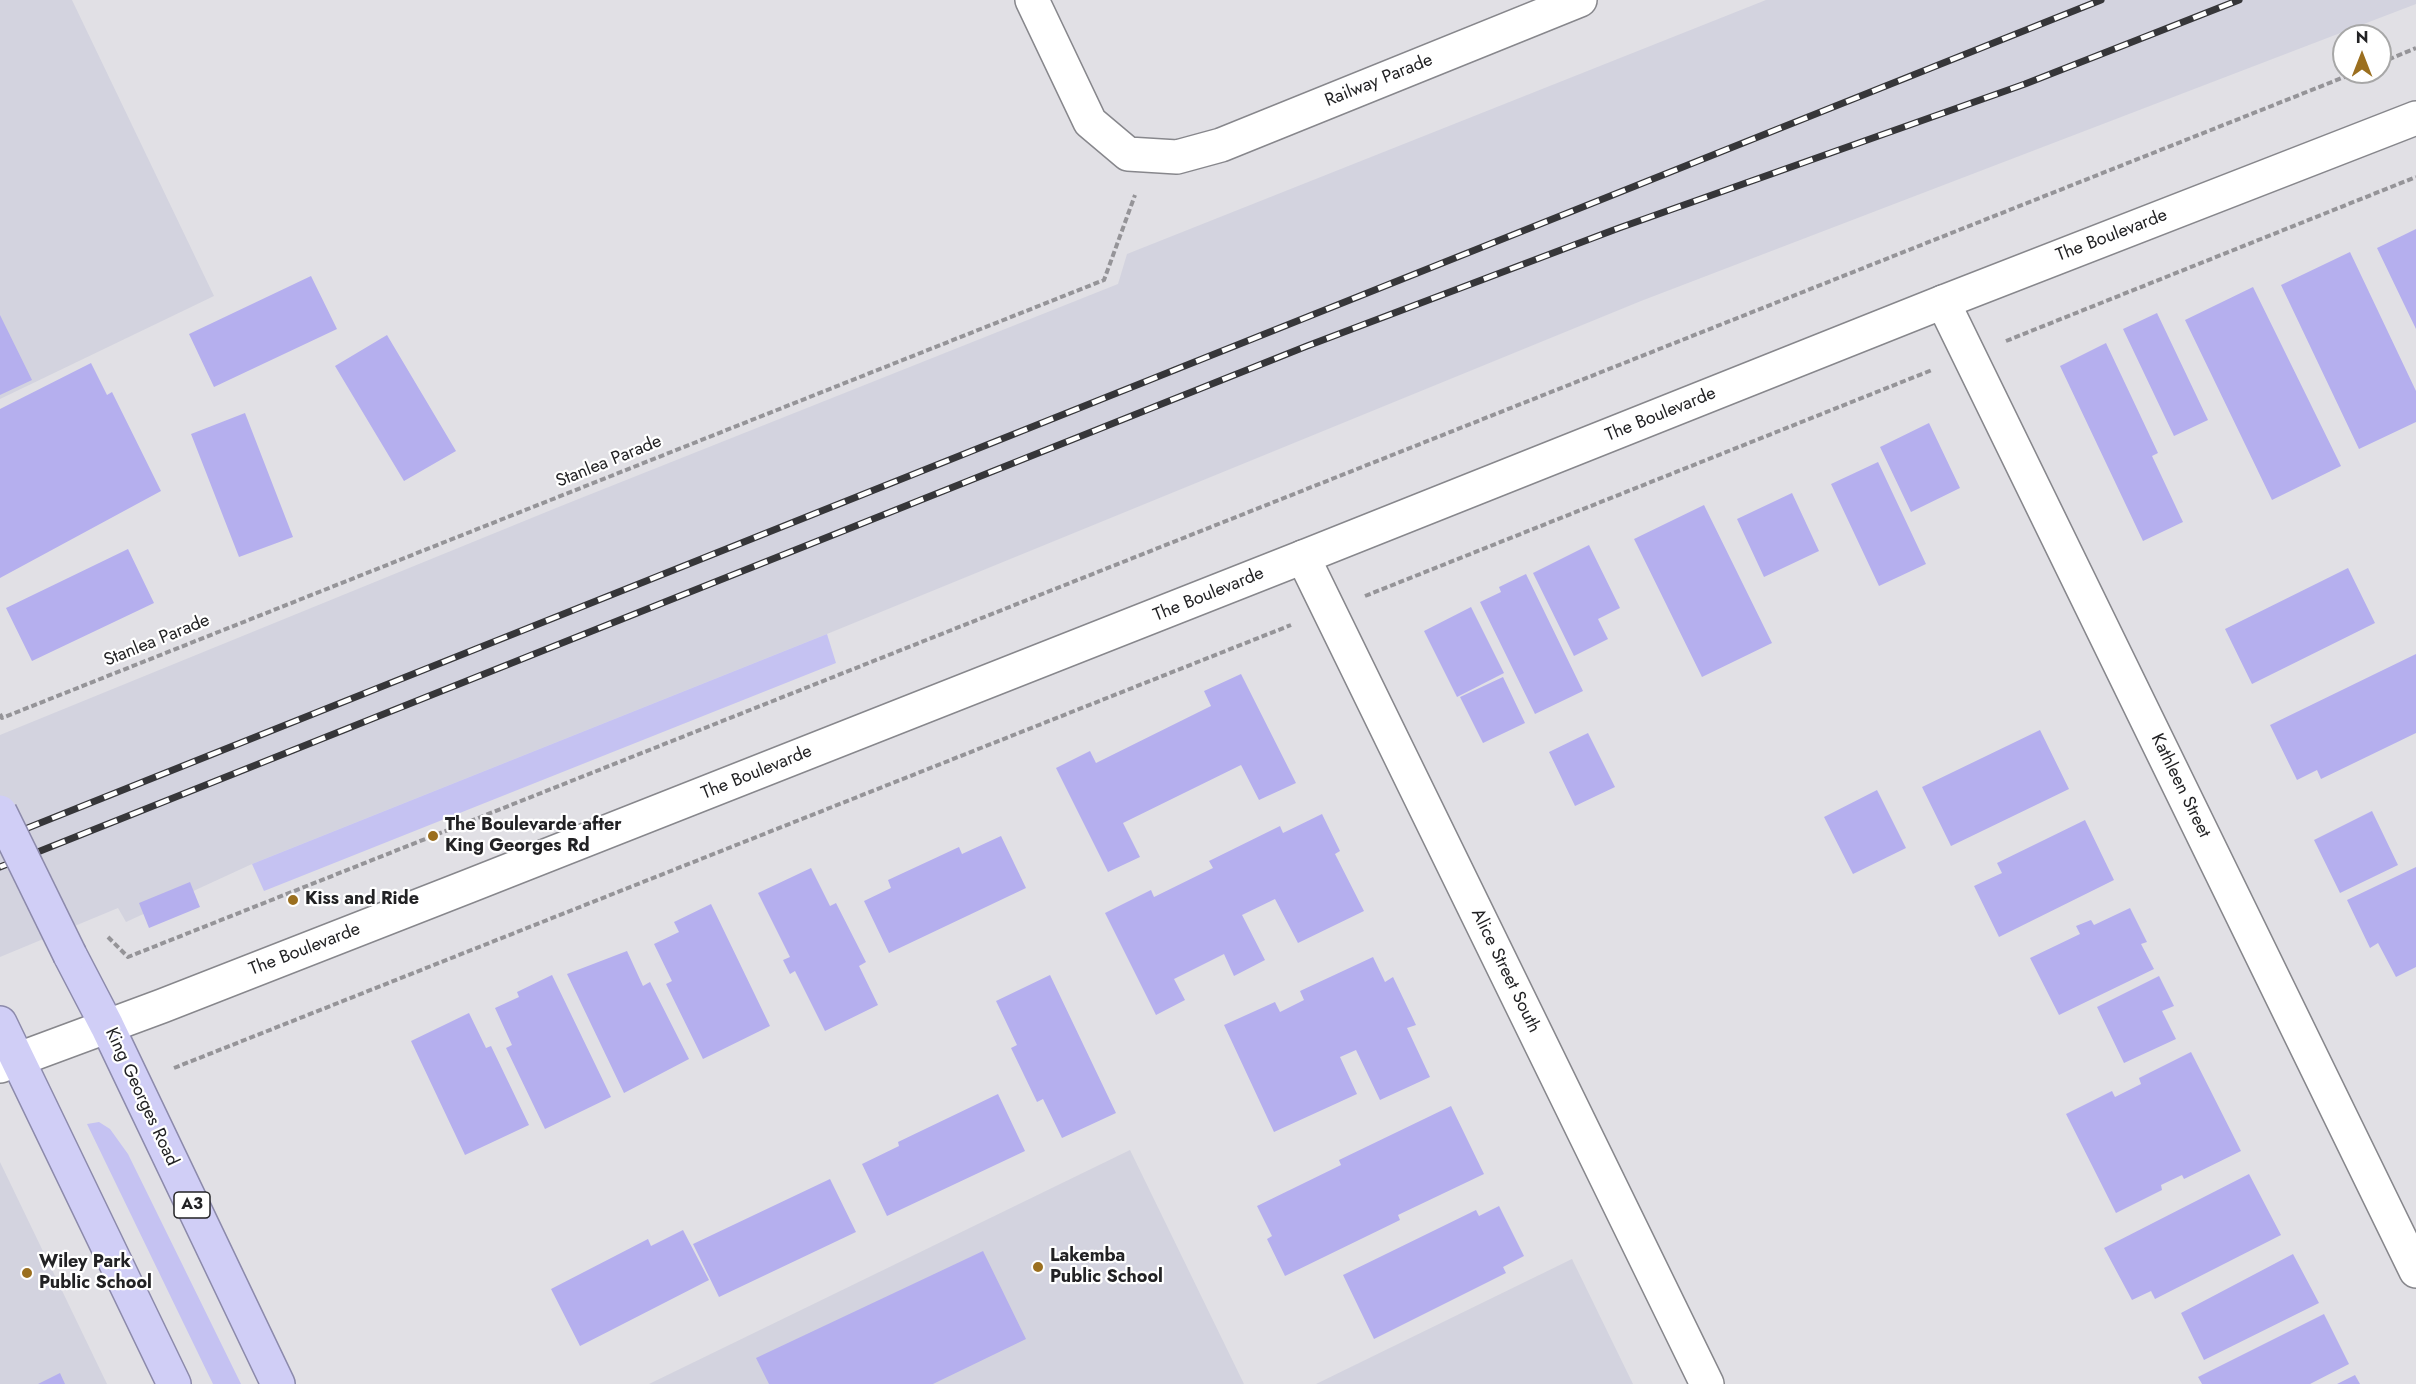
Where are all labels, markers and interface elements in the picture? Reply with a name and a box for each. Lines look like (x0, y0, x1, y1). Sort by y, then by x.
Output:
north arrow (2332, 24, 2392, 84)
text: N (2356, 26, 2368, 49)
street label: Railway Parade (1322, 50, 1436, 112)
street label: The Boulevarde (2053, 205, 2171, 267)
street label: The Boulevarde (1603, 383, 1719, 447)
street label: Stanlea Parade (553, 431, 665, 493)
street label: The Boulevarde (1151, 563, 1267, 627)
street label: Stanlea Parade (101, 610, 213, 672)
street label: Kathleen Street (2146, 730, 2214, 842)
street label: The Boulevarde (699, 741, 815, 805)
place label: The Boulevarde after King Georges Rd (445, 815, 622, 858)
marker: The Boulevarde after King Georges Rd (426, 829, 440, 843)
place label: Kiss and Ride (305, 889, 419, 911)
marker: Kiss and Ride (286, 893, 300, 907)
street label: Alice Street South (1466, 905, 1544, 1037)
street label: The Boulevarde (246, 919, 364, 981)
street label: King Georges Road (100, 1024, 182, 1170)
road number: A3 (174, 1192, 210, 1218)
place label: Lakemba Public School (1050, 1246, 1163, 1288)
place label: Wiley Park Public School (39, 1252, 152, 1294)
marker: Lakemba Public School (1031, 1260, 1045, 1274)
marker: Wiley Park Public School (20, 1266, 34, 1280)

